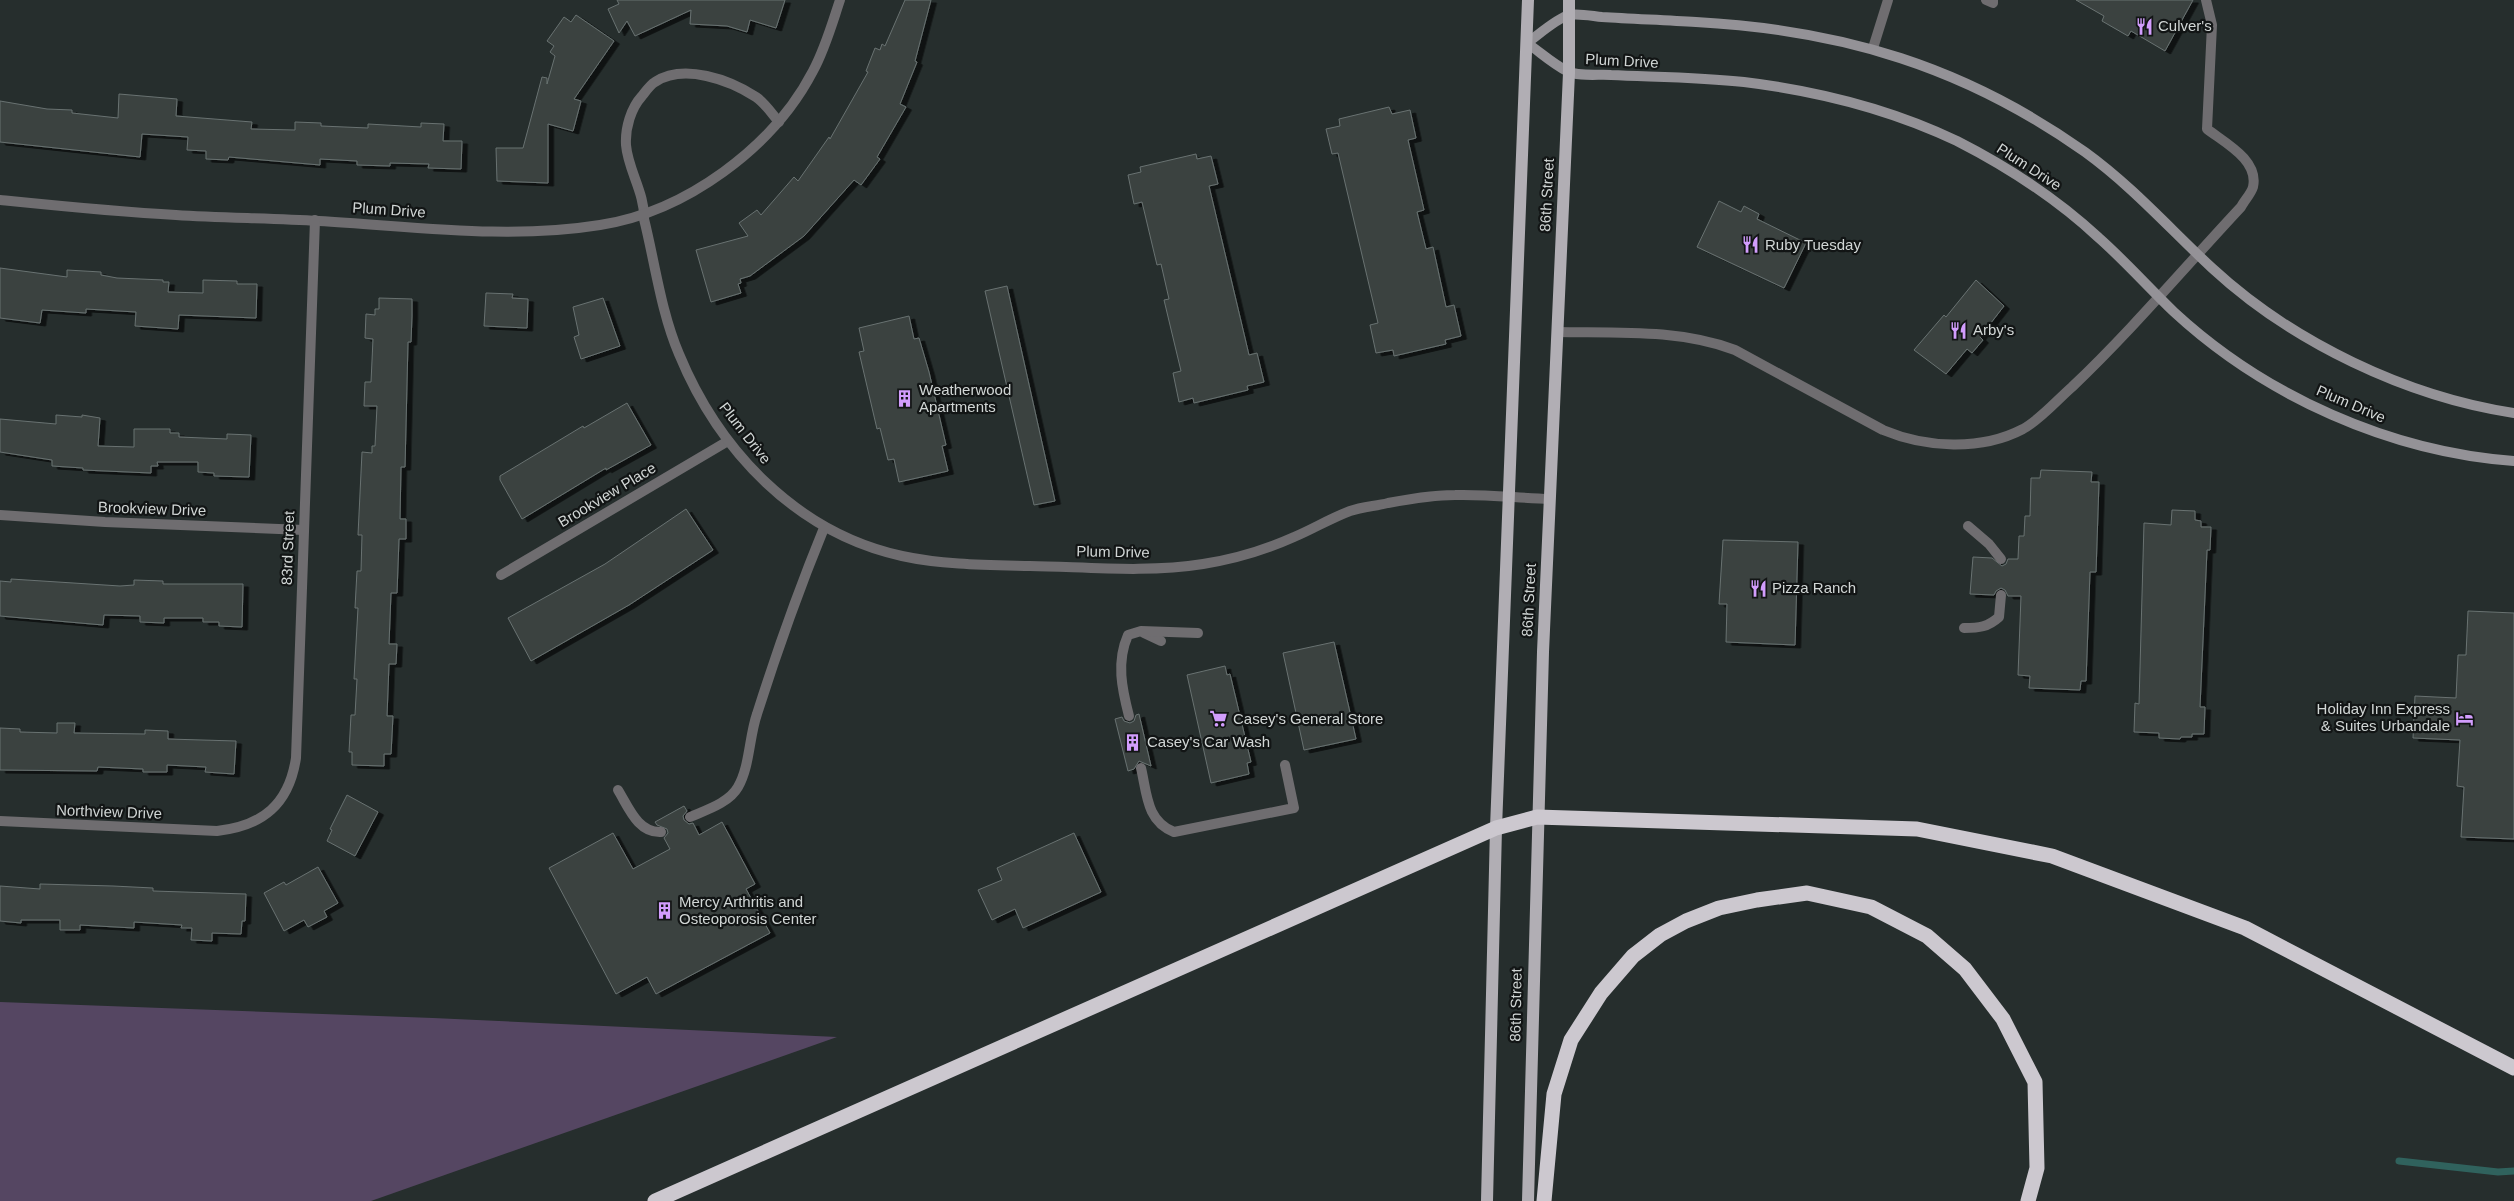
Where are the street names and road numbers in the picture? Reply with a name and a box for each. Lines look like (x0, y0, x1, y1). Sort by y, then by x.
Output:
street label: Plum Drive (1585, 50, 1659, 71)
street label: Plum Drive (1994, 139, 2065, 194)
street label: 86th Street (1536, 157, 1557, 232)
street label: Plum Drive (352, 198, 426, 221)
street label: Plum Drive (2314, 381, 2388, 426)
street label: Plum Drive (716, 399, 775, 467)
street label: Brookview Place (555, 459, 659, 530)
street label: Brookview Drive (98, 498, 206, 519)
street label: 83rd Street (278, 510, 297, 585)
street label: Plum Drive (1076, 542, 1150, 561)
street label: 86th Street (1518, 562, 1539, 637)
street label: Northview Drive (56, 801, 162, 822)
street label: 86th Street (1506, 967, 1525, 1042)

